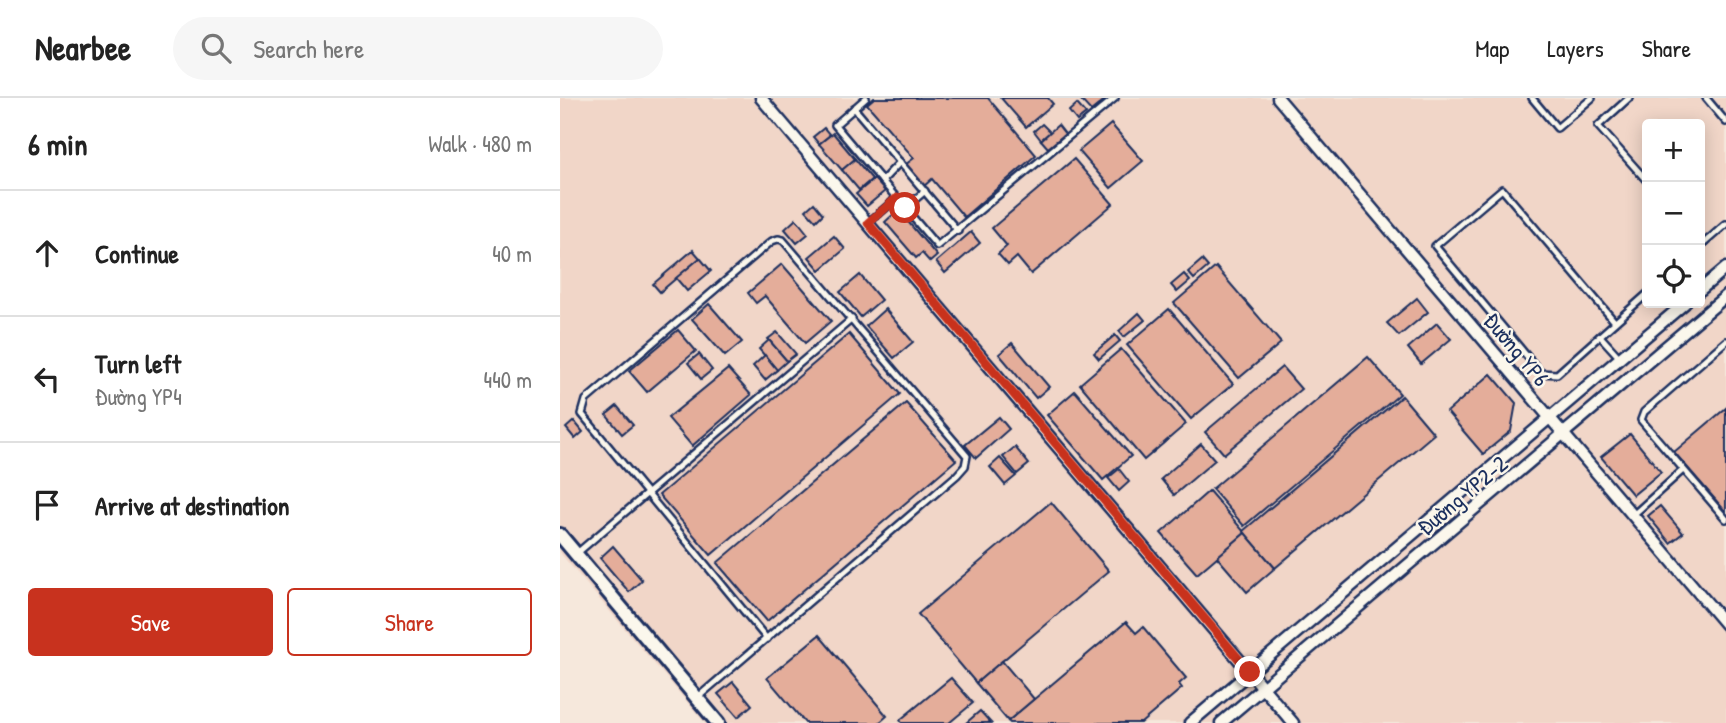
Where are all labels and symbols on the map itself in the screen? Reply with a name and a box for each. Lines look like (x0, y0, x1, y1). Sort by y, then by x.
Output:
route start (889, 192, 920, 223)
street label: Đường YP6 (1477, 306, 1557, 392)
street label: Đường YP2-2 (1410, 448, 1514, 542)
route end (1234, 656, 1265, 687)

